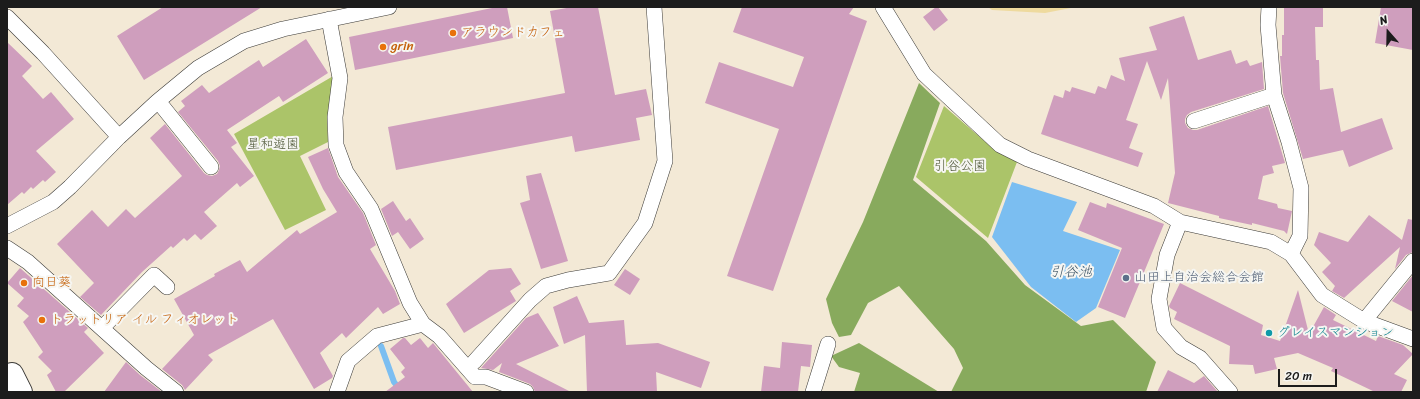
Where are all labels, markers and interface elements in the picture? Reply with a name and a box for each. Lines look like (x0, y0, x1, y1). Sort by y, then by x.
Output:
text: N (1377, 10, 1391, 30)
north arrow (1368, 12, 1408, 52)
place label: アラウンドカフェ (461, 25, 565, 41)
marker: アラウンドカフェ (448, 28, 458, 38)
place label: grin (391, 39, 414, 55)
marker: grin (378, 42, 388, 52)
park label: 星和遊園 (247, 137, 299, 153)
park label: 引谷公園 (934, 159, 986, 175)
water label: 引谷池 (1050, 264, 1092, 280)
place label: 山田上自治会総合会館 (1134, 270, 1264, 286)
marker: 山田上自治会総合会館 (1121, 273, 1131, 283)
place label: 向日葵 (32, 275, 71, 291)
marker: 向日葵 (19, 278, 29, 288)
place label: トラットリア イル フィオレット (50, 312, 239, 328)
marker: トラットリア イル フィオレット (37, 315, 47, 325)
place label: グレイスマンション (1277, 325, 1394, 341)
marker: グレイスマンション (1264, 328, 1274, 338)
scale bar (1280, 361, 1339, 387)
text: 20 m (1285, 365, 1312, 387)

